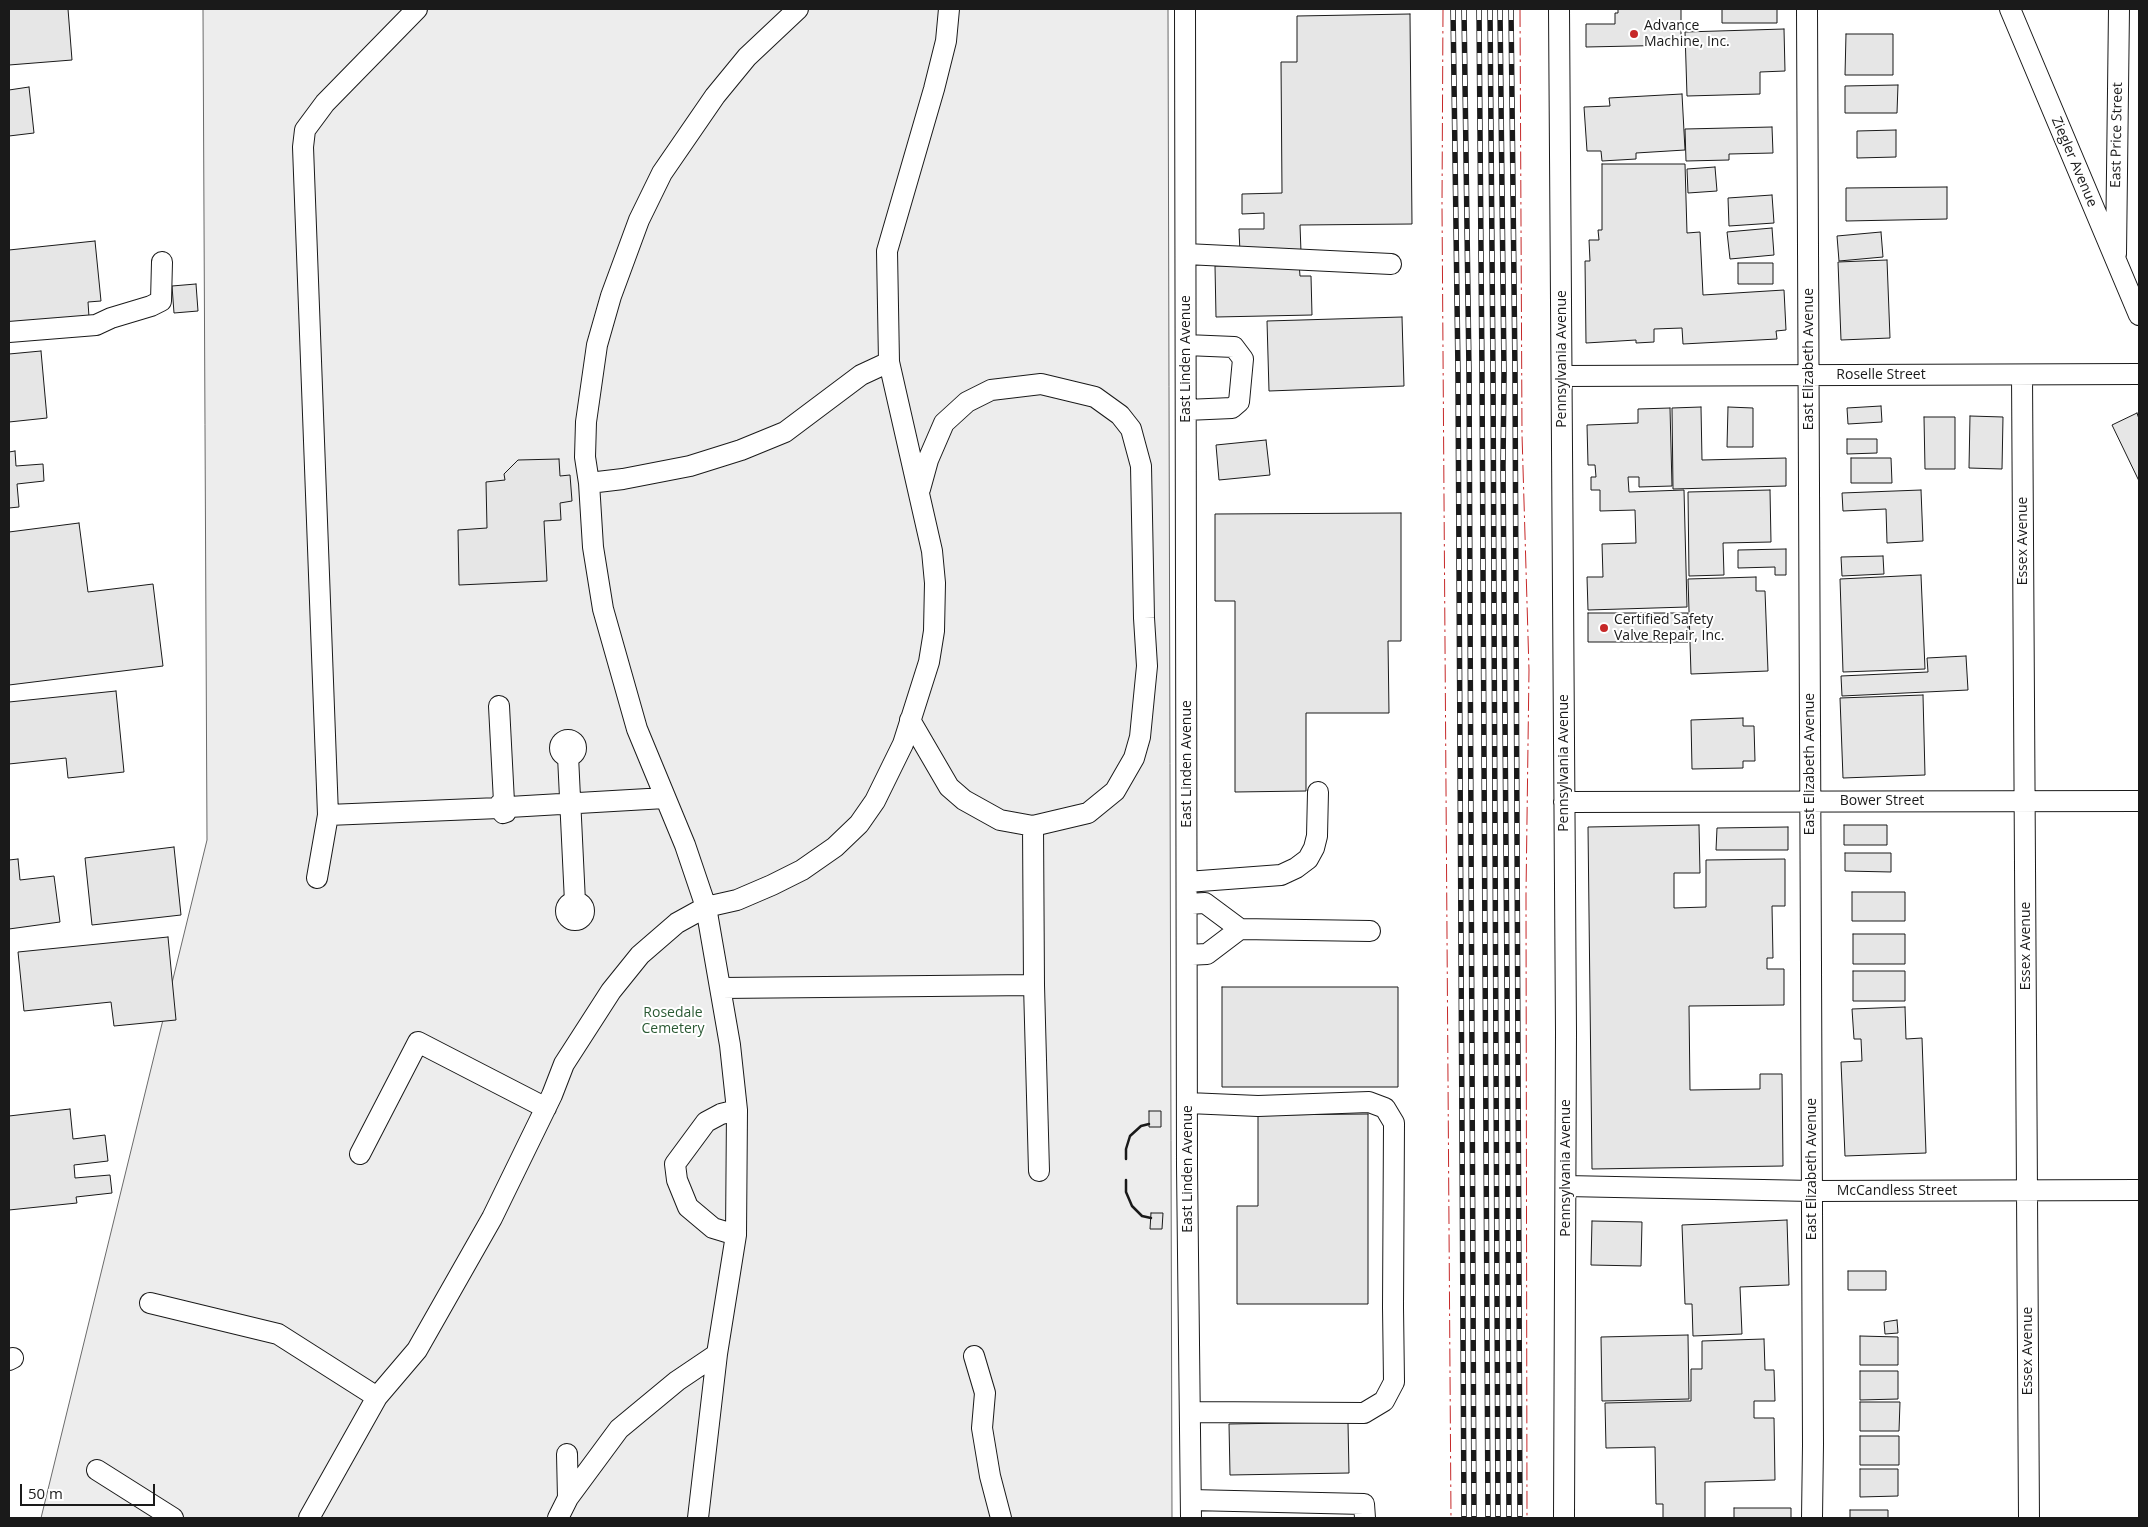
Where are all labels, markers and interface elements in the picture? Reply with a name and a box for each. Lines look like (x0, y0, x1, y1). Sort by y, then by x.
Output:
place label: Advance Machine, Inc. (1644, 18, 1730, 50)
marker: Advance Machine, Inc. (1628, 28, 1640, 40)
street label: East Price Street (2108, 82, 2126, 188)
street label: Ziegler Avenue (2047, 114, 2101, 210)
street label: East Elizabeth Avenue (1801, 288, 1817, 430)
street label: Pennsylvania Avenue (1554, 290, 1570, 428)
street label: East Linden Avenue (1178, 295, 1194, 423)
street label: Roselle Street (1836, 367, 1926, 383)
street label: Essex Avenue (2015, 497, 2031, 585)
place label: Certified Safety Valve Repair, Inc. (1614, 612, 1724, 644)
marker: Certified Safety Valve Repair, Inc. (1598, 622, 1610, 634)
street label: East Elizabeth Avenue (1802, 693, 1818, 835)
street label: Pennsylvania Avenue (1556, 694, 1572, 832)
street label: East Linden Avenue (1179, 700, 1195, 828)
street label: Bower Street (1840, 793, 1924, 809)
street label: Essex Avenue (2018, 902, 2034, 990)
park label: Rosedale Cemetery (641, 1005, 705, 1038)
street label: East Elizabeth Avenue (1804, 1098, 1820, 1240)
street label: Pennsylvania Avenue (1558, 1099, 1574, 1237)
street label: East Linden Avenue (1180, 1105, 1196, 1233)
street label: McCandless Street (1837, 1183, 1957, 1199)
street label: Essex Avenue (2020, 1307, 2036, 1395)
scale bar (22, 1474, 158, 1506)
text: 50 m (28, 1483, 63, 1503)

